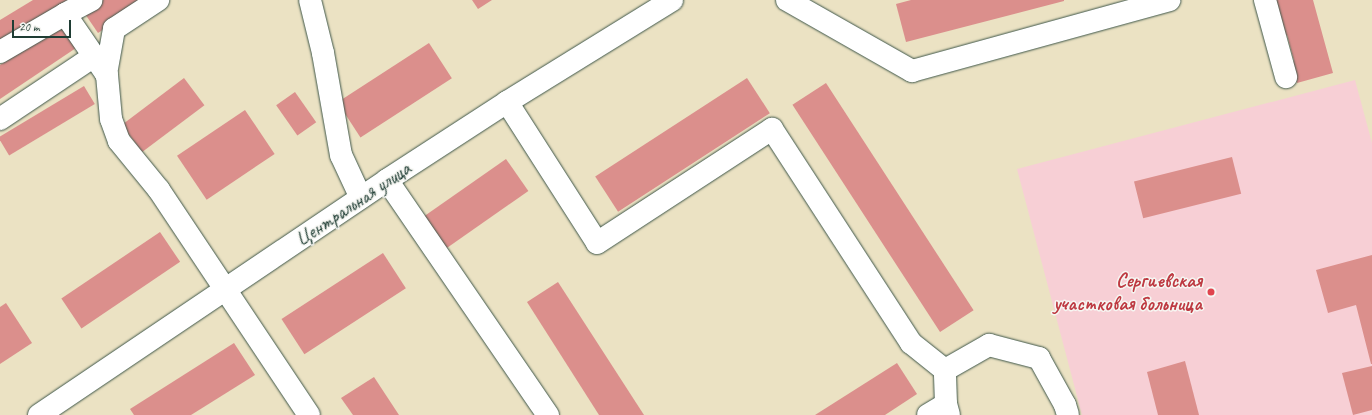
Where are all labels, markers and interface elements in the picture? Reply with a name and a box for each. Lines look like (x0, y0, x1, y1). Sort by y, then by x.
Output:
scale bar (14, 12, 73, 38)
text: 20 m (19, 19, 39, 35)
street label: Центральная улица (290, 156, 416, 252)
place label: Сергиевская участковая больница (1053, 268, 1202, 315)
marker: Сергиевская участковая больница (1205, 286, 1217, 298)

